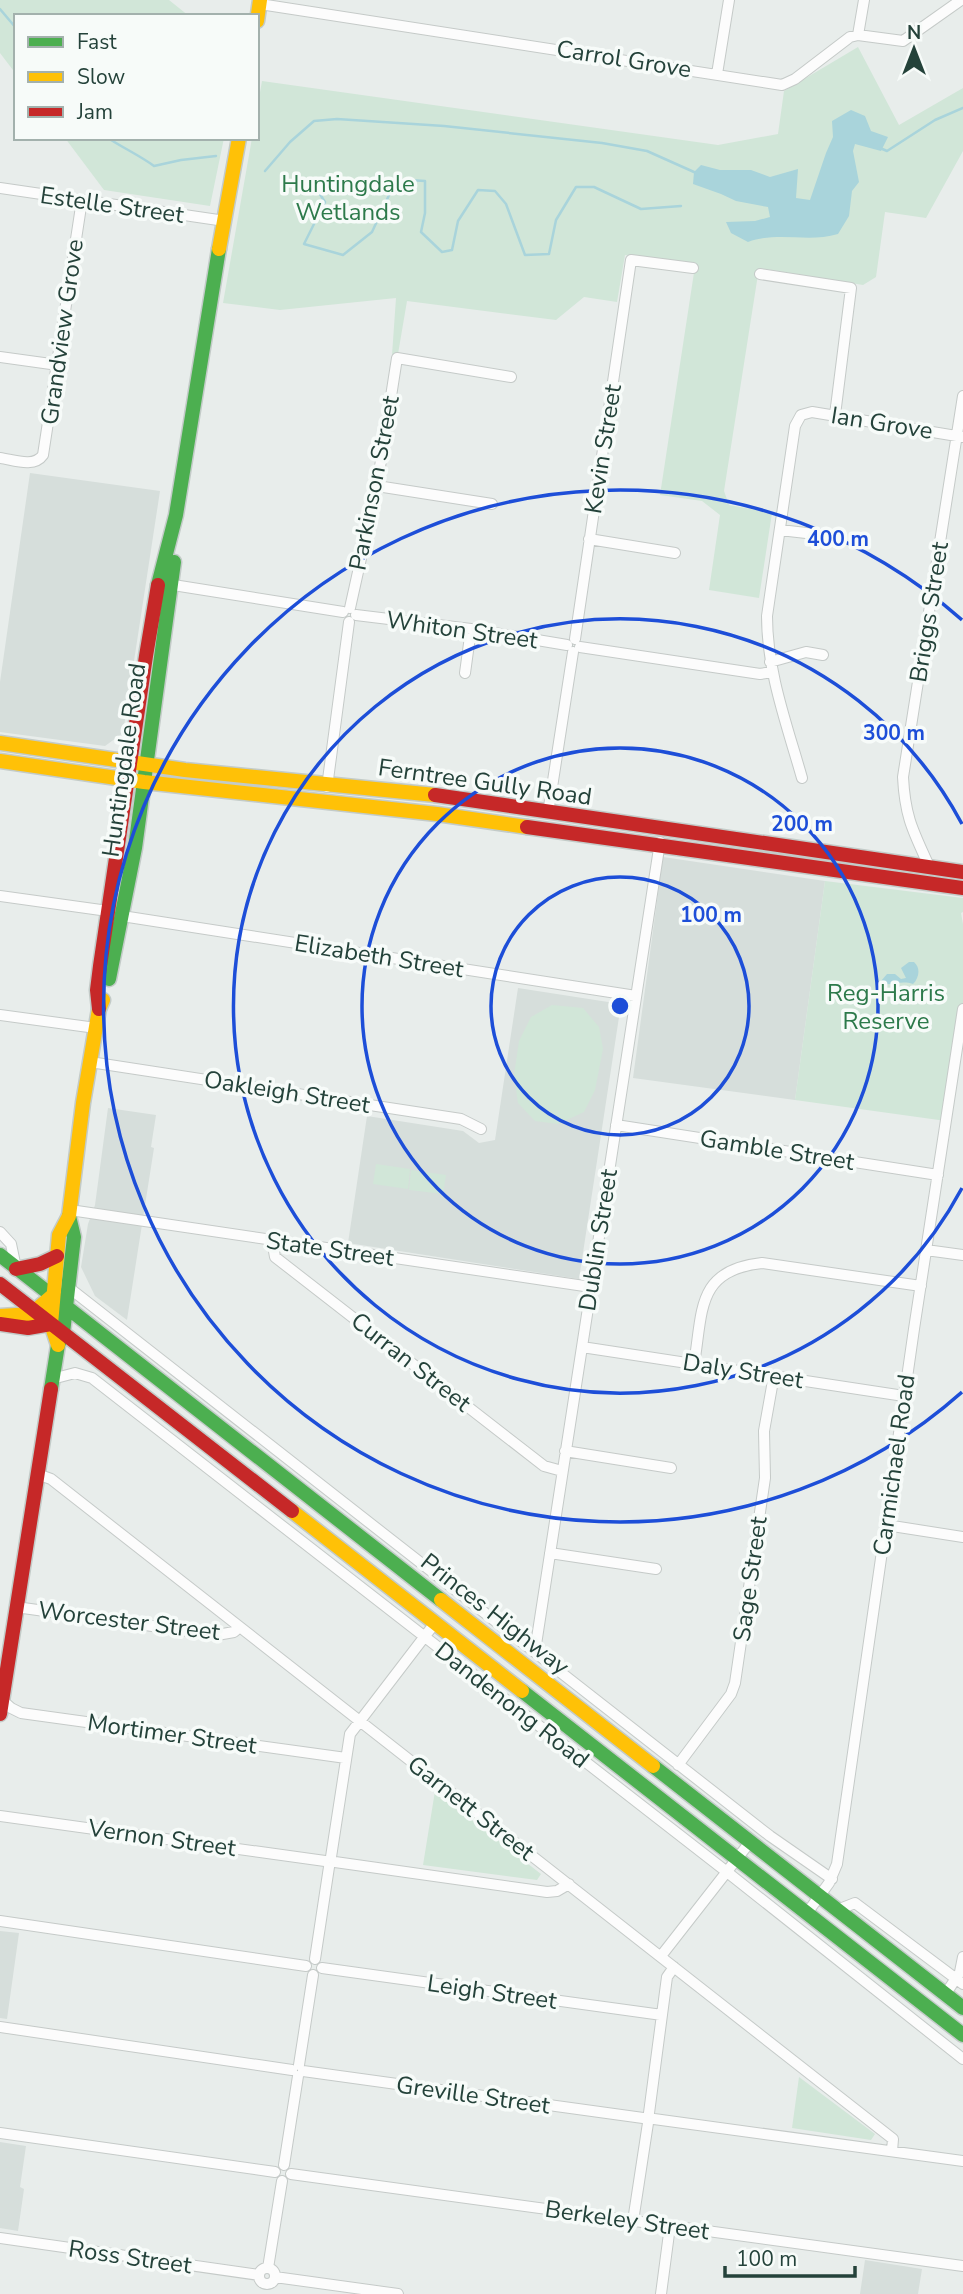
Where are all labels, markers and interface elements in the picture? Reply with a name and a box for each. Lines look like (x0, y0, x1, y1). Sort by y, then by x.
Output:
legend (14, 14, 259, 140)
north arrow (879, 14, 949, 84)
text: N (907, 20, 921, 46)
text: Fast (77, 28, 117, 56)
street label: Carrol Grove (554, 33, 694, 85)
text: Slow (77, 63, 126, 91)
text: Jam (76, 98, 113, 126)
park label: Huntingdale Wetlands (281, 168, 415, 228)
street label: Estelle Street (38, 179, 187, 231)
street label: Grandview Grove (33, 237, 91, 427)
street label: Kevin Street (577, 381, 629, 516)
street label: Parkinson Street (341, 392, 407, 573)
street label: Ian Grove (829, 399, 935, 447)
text: 400 m (807, 525, 869, 553)
street label: Briggs Street (902, 539, 956, 684)
street label: Whiton Street (384, 604, 540, 657)
street label: Huntingdale Road (95, 661, 153, 859)
text: 300 m (863, 719, 925, 747)
street label: Ferntree Gully Road (376, 751, 594, 813)
text: 200 m (771, 810, 833, 838)
text: 100 m (680, 901, 742, 929)
street label: Elizabeth Street (292, 927, 466, 985)
park label: Reg-Harris Reserve (827, 977, 945, 1037)
centre of rings (608, 994, 632, 1018)
street label: Oakleigh Street (202, 1063, 373, 1121)
street label: Gamble Street (697, 1122, 857, 1178)
street label: Dublin Street (571, 1166, 625, 1313)
street label: State Street (264, 1224, 396, 1274)
street label: Curran Street (344, 1305, 478, 1419)
street label: Daly Street (681, 1346, 806, 1396)
street label: Carmichael Road (865, 1372, 923, 1558)
street label: Sage Street (725, 1514, 775, 1644)
street label: Princes Highway (414, 1546, 576, 1683)
street label: Worcester Street (36, 1594, 222, 1648)
street label: Dandenong Road (428, 1635, 596, 1775)
street label: Mortimer Street (85, 1706, 259, 1762)
street label: Garnett Street (401, 1748, 542, 1868)
street label: Vernon Street (85, 1812, 238, 1864)
street label: Leigh Street (425, 1967, 559, 2017)
street label: Greville Street (394, 2068, 553, 2122)
street label: Berkeley Street (543, 2193, 712, 2247)
street label: Ross Street (66, 2233, 194, 2282)
scale bar (725, 2234, 855, 2278)
text: 100 m (736, 2245, 797, 2273)

